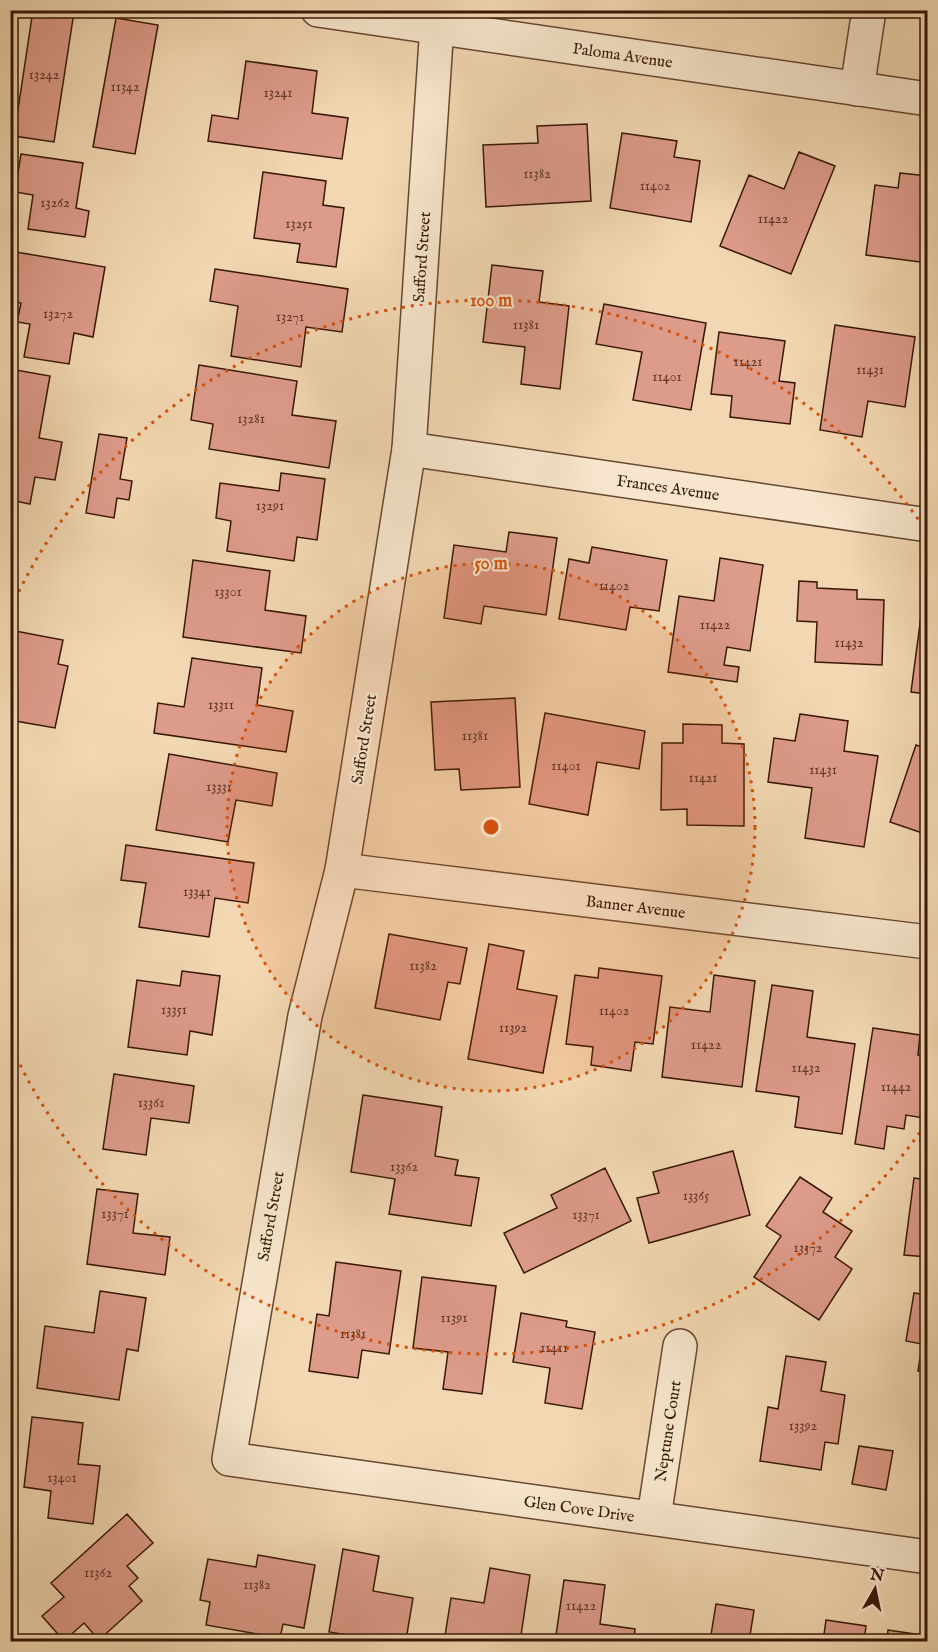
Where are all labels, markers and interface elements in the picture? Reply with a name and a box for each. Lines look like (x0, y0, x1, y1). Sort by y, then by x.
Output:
street label: Paloma Avenue (571, 39, 674, 74)
house number: 13242 (29, 66, 60, 84)
house number: 11342 (110, 78, 140, 96)
house number: 13241 (263, 84, 293, 102)
house number: 11382 (523, 165, 551, 183)
house number: 11402 (640, 177, 671, 195)
house number: 13262 (40, 194, 70, 212)
house number: 11422 (758, 210, 789, 228)
street label: Safford Street (410, 211, 436, 303)
house number: 13251 (285, 215, 313, 233)
text: 100 m (470, 290, 512, 313)
house number: 13272 (43, 305, 73, 323)
house number: 13271 (276, 308, 304, 326)
house number: 11381 (513, 316, 539, 334)
house number: 11421 (733, 353, 763, 371)
house number: 11431 (856, 361, 884, 379)
house number: 11401 (652, 368, 682, 386)
house number: 13281 (237, 410, 265, 428)
street label: Frances Avenue (615, 472, 721, 506)
house number: 13291 (256, 497, 284, 515)
text: 50 m (474, 553, 508, 576)
house number: 11402 (599, 577, 630, 595)
house number: 13301 (214, 583, 242, 601)
house number: 11422 (700, 616, 731, 634)
house number: 11432 (834, 634, 864, 652)
street label: Safford Street (348, 692, 382, 786)
house number: 13311 (208, 696, 234, 714)
house number: 11381 (462, 727, 488, 745)
house number: 11401 (551, 757, 581, 775)
house number: 11431 (809, 761, 837, 779)
house number: 11421 (688, 769, 718, 787)
house number: 13331 (206, 778, 232, 796)
centre of rings (481, 817, 501, 837)
house number: 13341 (183, 883, 211, 901)
street label: Banner Avenue (585, 892, 687, 924)
house number: 11382 (409, 957, 437, 975)
house number: 13351 (161, 1001, 187, 1019)
house number: 11402 (599, 1002, 630, 1020)
house number: 11392 (499, 1019, 528, 1037)
house number: 11422 (691, 1036, 722, 1054)
house number: 11432 (791, 1059, 821, 1077)
house number: 11442 (881, 1078, 912, 1096)
house number: 13361 (138, 1094, 164, 1112)
house number: 13362 (390, 1158, 419, 1176)
street label: Safford Street (254, 1169, 290, 1263)
house number: 13365 (683, 1187, 709, 1205)
house number: 13371 (101, 1205, 129, 1223)
house number: 13371 (572, 1206, 600, 1224)
house number: 13372 (794, 1239, 823, 1257)
house number: 11391 (441, 1309, 467, 1327)
house number: 11381 (340, 1325, 366, 1343)
house number: 11411 (540, 1339, 568, 1357)
street label: Neptune Court (651, 1379, 687, 1483)
house number: 13392 (789, 1417, 818, 1435)
house number: 13401 (47, 1469, 77, 1487)
street label: Glen Cove Drive (522, 1492, 636, 1528)
north arrow (845, 1559, 905, 1619)
house number: 11362 (84, 1564, 112, 1582)
text: N (868, 1565, 886, 1587)
house number: 11382 (243, 1576, 271, 1594)
house number: 11422 (566, 1597, 597, 1615)

